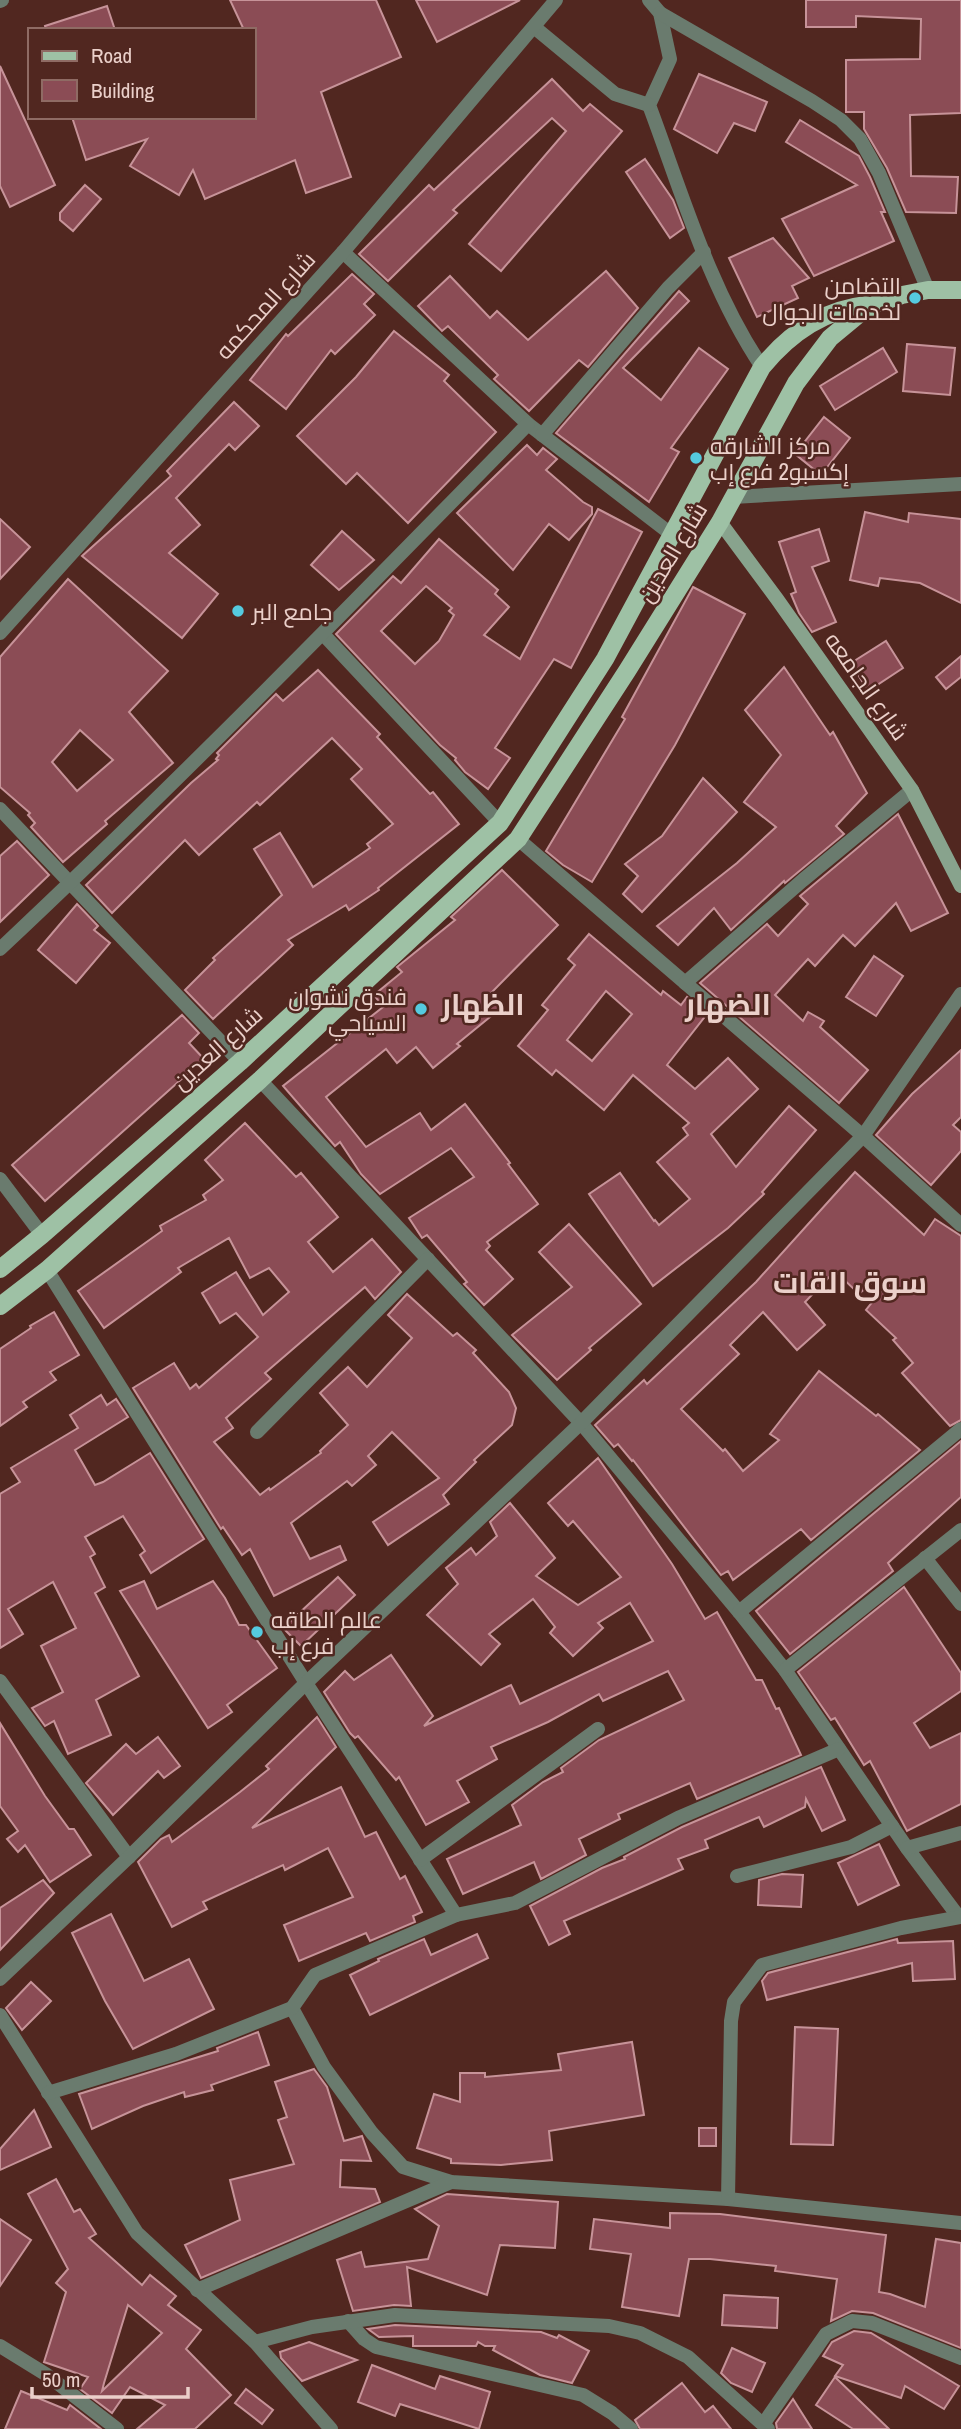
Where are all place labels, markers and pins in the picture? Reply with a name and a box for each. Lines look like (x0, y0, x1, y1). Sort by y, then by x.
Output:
place label: التضامن لخدمات الجوال (762, 270, 901, 327)
marker: التضامن لخدمات الجوال (907, 290, 923, 306)
place label: مركز الشارقه إكسبو2 فرع إب (710, 430, 849, 488)
marker: مركز الشارقه إكسبو2 فرع إب (688, 450, 704, 466)
place label: جامع البر (250, 596, 332, 628)
marker: جامع البر (230, 603, 246, 619)
place label: فندق نشوان السياحي (288, 981, 407, 1041)
marker: فندق نشوان السياحي (413, 1001, 429, 1017)
place label: عالم الطاقه فرع إب (271, 1604, 382, 1662)
marker: عالم الطاقه فرع إب (249, 1624, 265, 1640)

